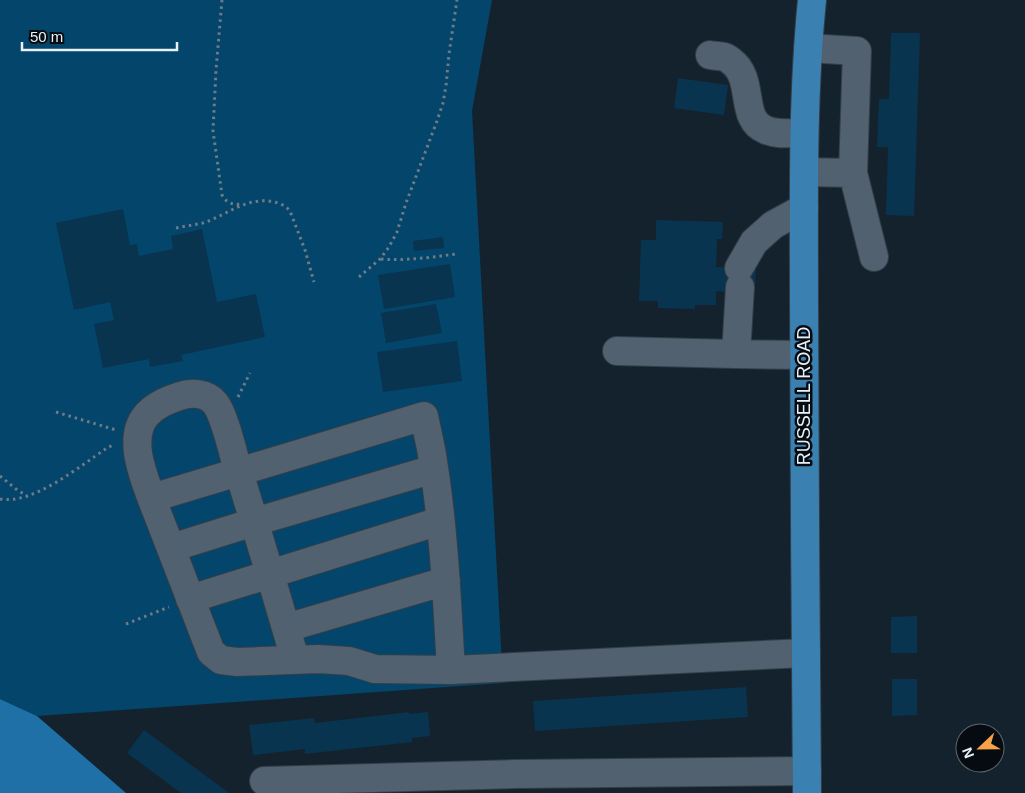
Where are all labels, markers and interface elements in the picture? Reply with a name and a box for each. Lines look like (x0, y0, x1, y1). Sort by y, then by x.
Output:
scale bar (22, 20, 178, 52)
text: 50 m (30, 28, 63, 45)
street label: RUSSELL ROAD (794, 327, 814, 465)
north arrow (955, 723, 1005, 773)
text: N (959, 745, 977, 761)

